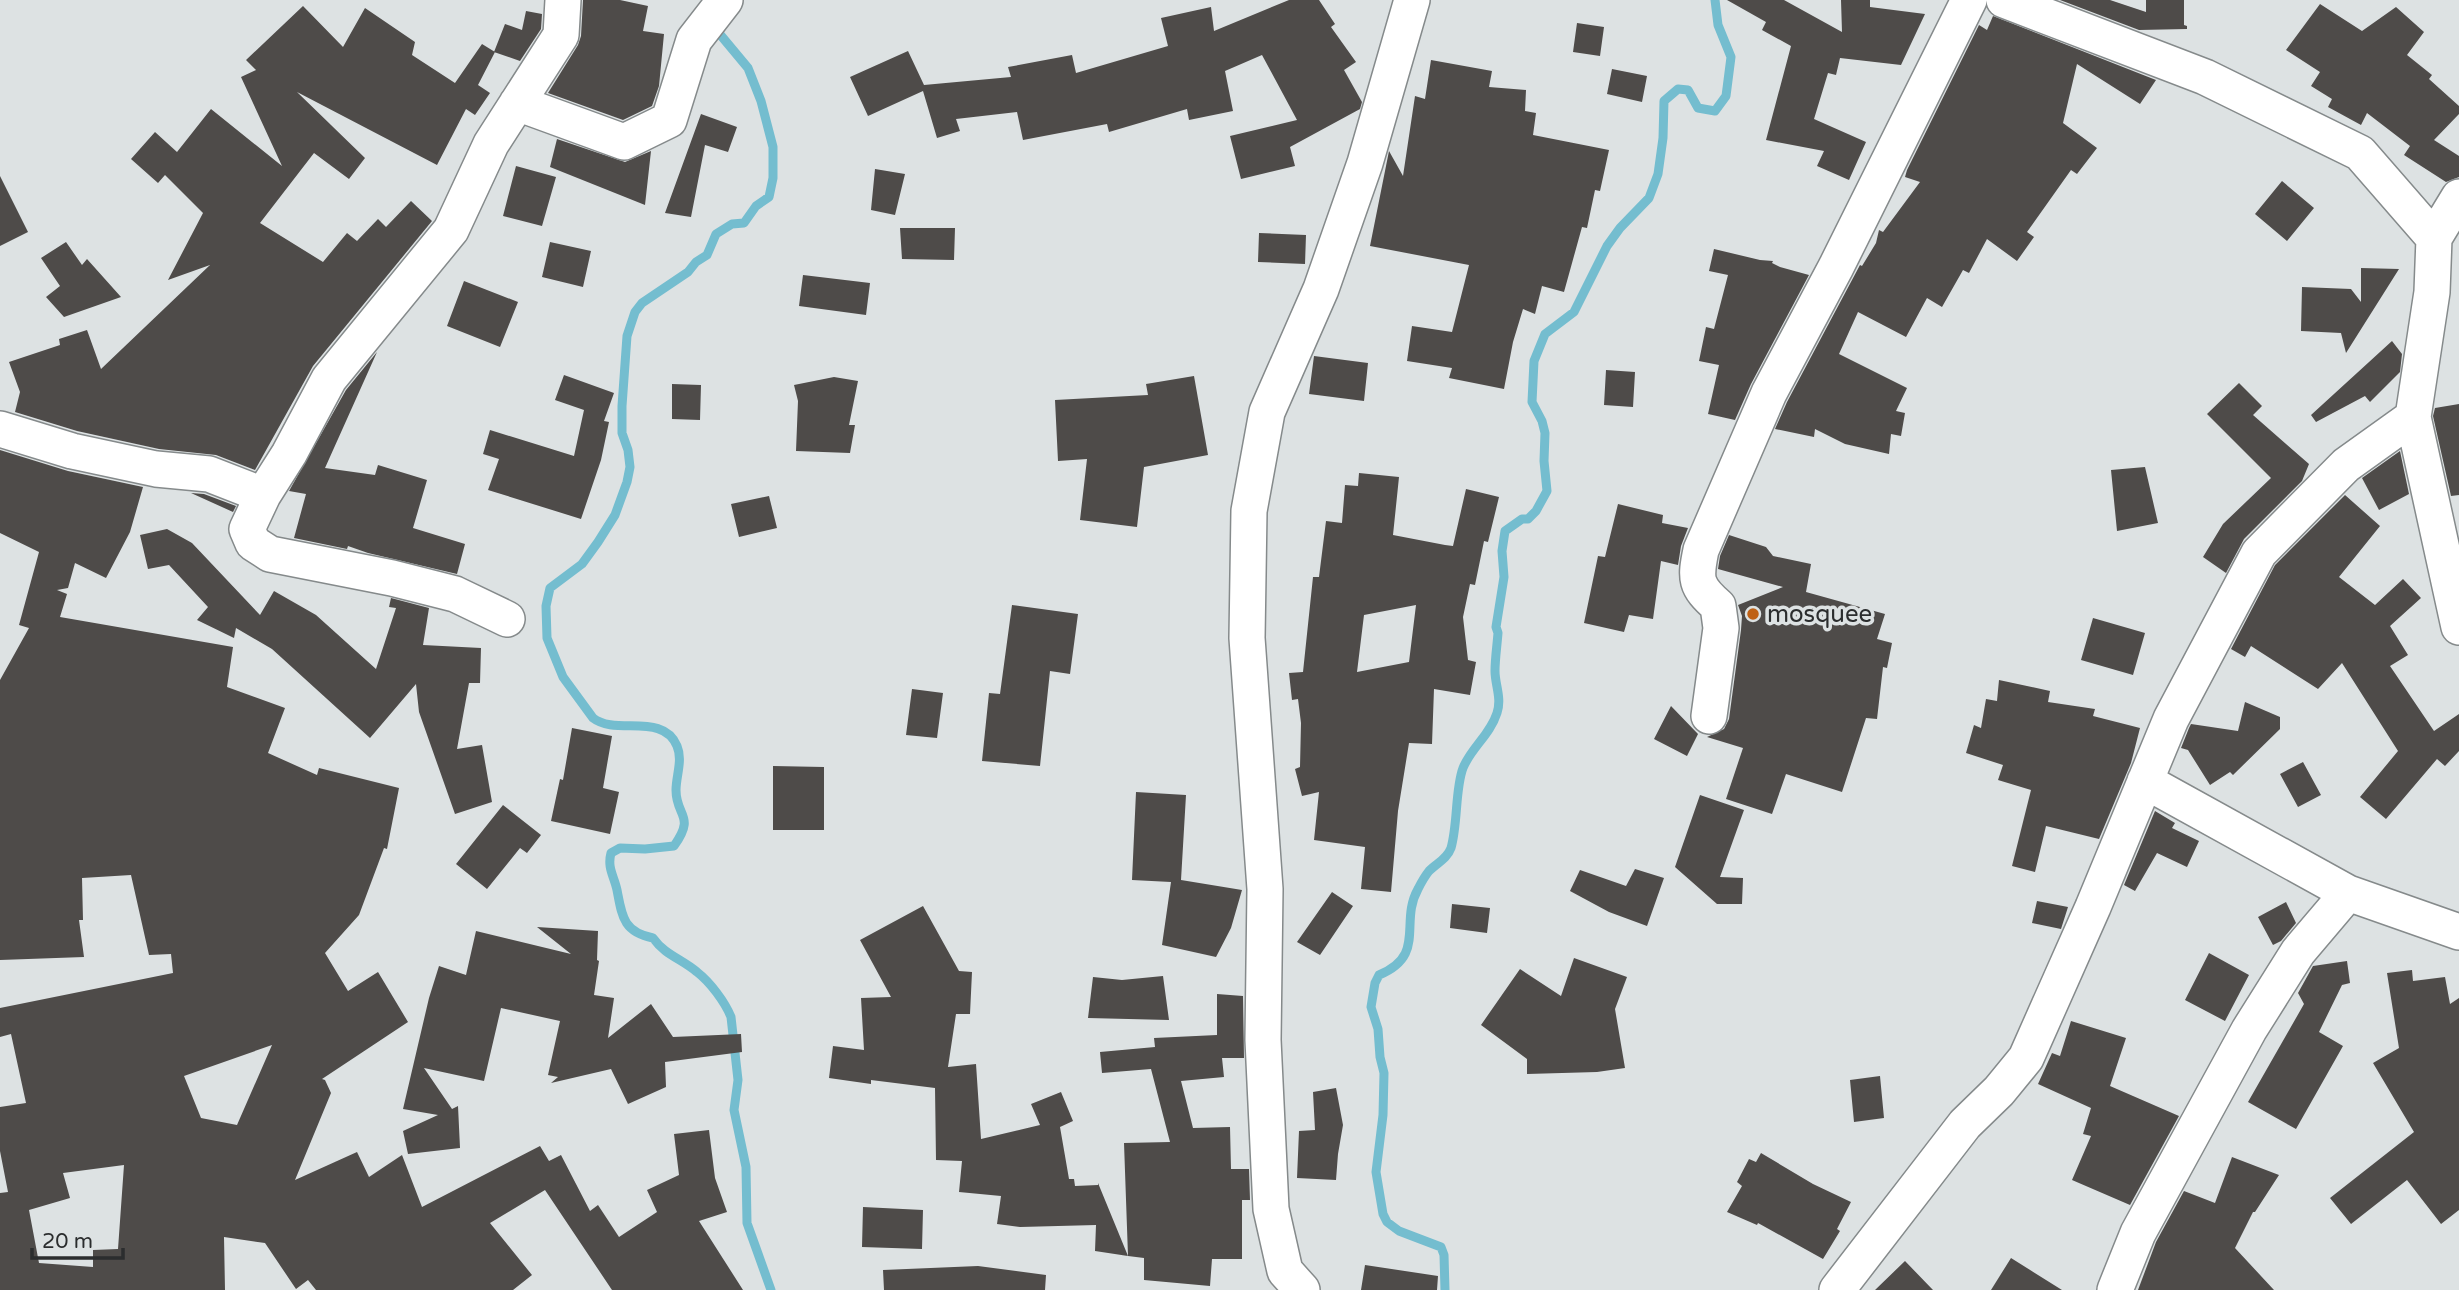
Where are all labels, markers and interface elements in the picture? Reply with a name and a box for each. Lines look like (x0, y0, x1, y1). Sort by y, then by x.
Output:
place label: mosquee (1767, 600, 1872, 629)
marker: mosquee (1745, 606, 1761, 622)
scale bar (32, 1216, 122, 1260)
text: 20 m (42, 1229, 93, 1254)

